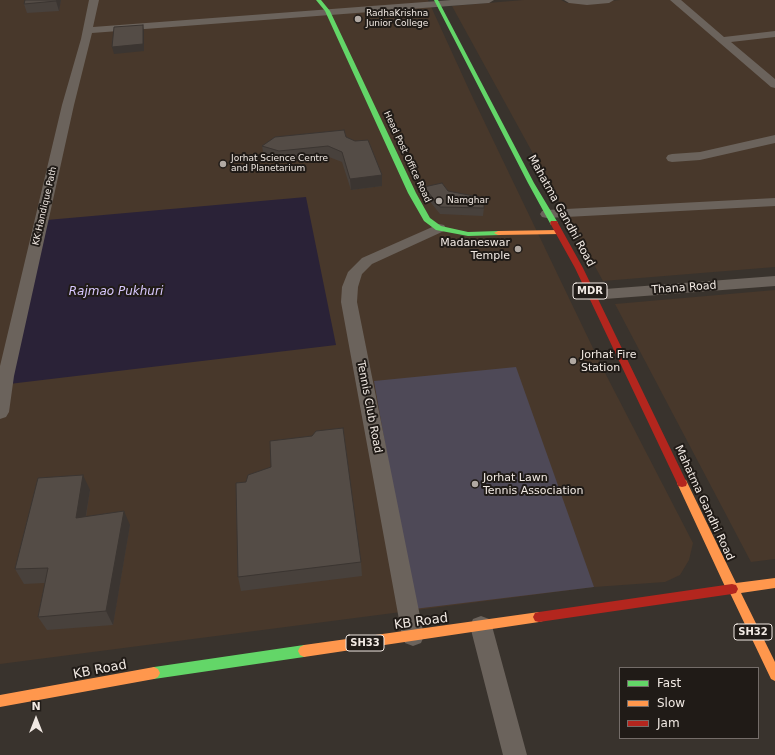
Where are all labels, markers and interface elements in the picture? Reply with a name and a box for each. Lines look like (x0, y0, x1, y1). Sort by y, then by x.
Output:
place label: RadhaKrishna Junior College (366, 9, 428, 30)
marker: RadhaKrishna Junior College (353, 14, 363, 24)
street label: Head Post Office Road (381, 109, 433, 205)
street label: Mahatma Gandhi Road (525, 153, 597, 269)
place label: Jorhat Science Centre and Planetarium (231, 154, 328, 175)
marker: Jorhat Science Centre and Planetarium (218, 159, 228, 169)
street label: KK Handique Path (31, 166, 59, 246)
marker: Namghar (434, 196, 444, 206)
place label: Namghar (447, 196, 489, 206)
place label: Madaneswar Temple (440, 236, 510, 262)
marker: Madaneswar Temple (513, 244, 523, 254)
street label: Thana Road (651, 279, 717, 297)
road number: MDR (573, 283, 607, 299)
water label: Rajmao Pukhuri (69, 285, 163, 299)
place label: Jorhat Fire Station (581, 348, 636, 374)
marker: Jorhat Fire Station (568, 356, 578, 366)
street label: Tennis Club Road (354, 360, 384, 454)
street label: Mahatma Gandhi Road (671, 443, 737, 563)
place label: Jorhat Lawn Tennis Association (483, 471, 583, 497)
marker: Jorhat Lawn Tennis Association (470, 479, 480, 489)
street label: KB Road (393, 611, 449, 633)
road number: SH32 (734, 624, 772, 640)
road number: SH33 (346, 635, 384, 651)
street label: KB Road (72, 657, 128, 683)
legend (619, 667, 759, 739)
text: Fast (657, 676, 681, 690)
text: Slow (657, 696, 685, 710)
north arrow (16, 699, 56, 739)
text: N (31, 700, 41, 713)
text: Jam (657, 716, 680, 730)

